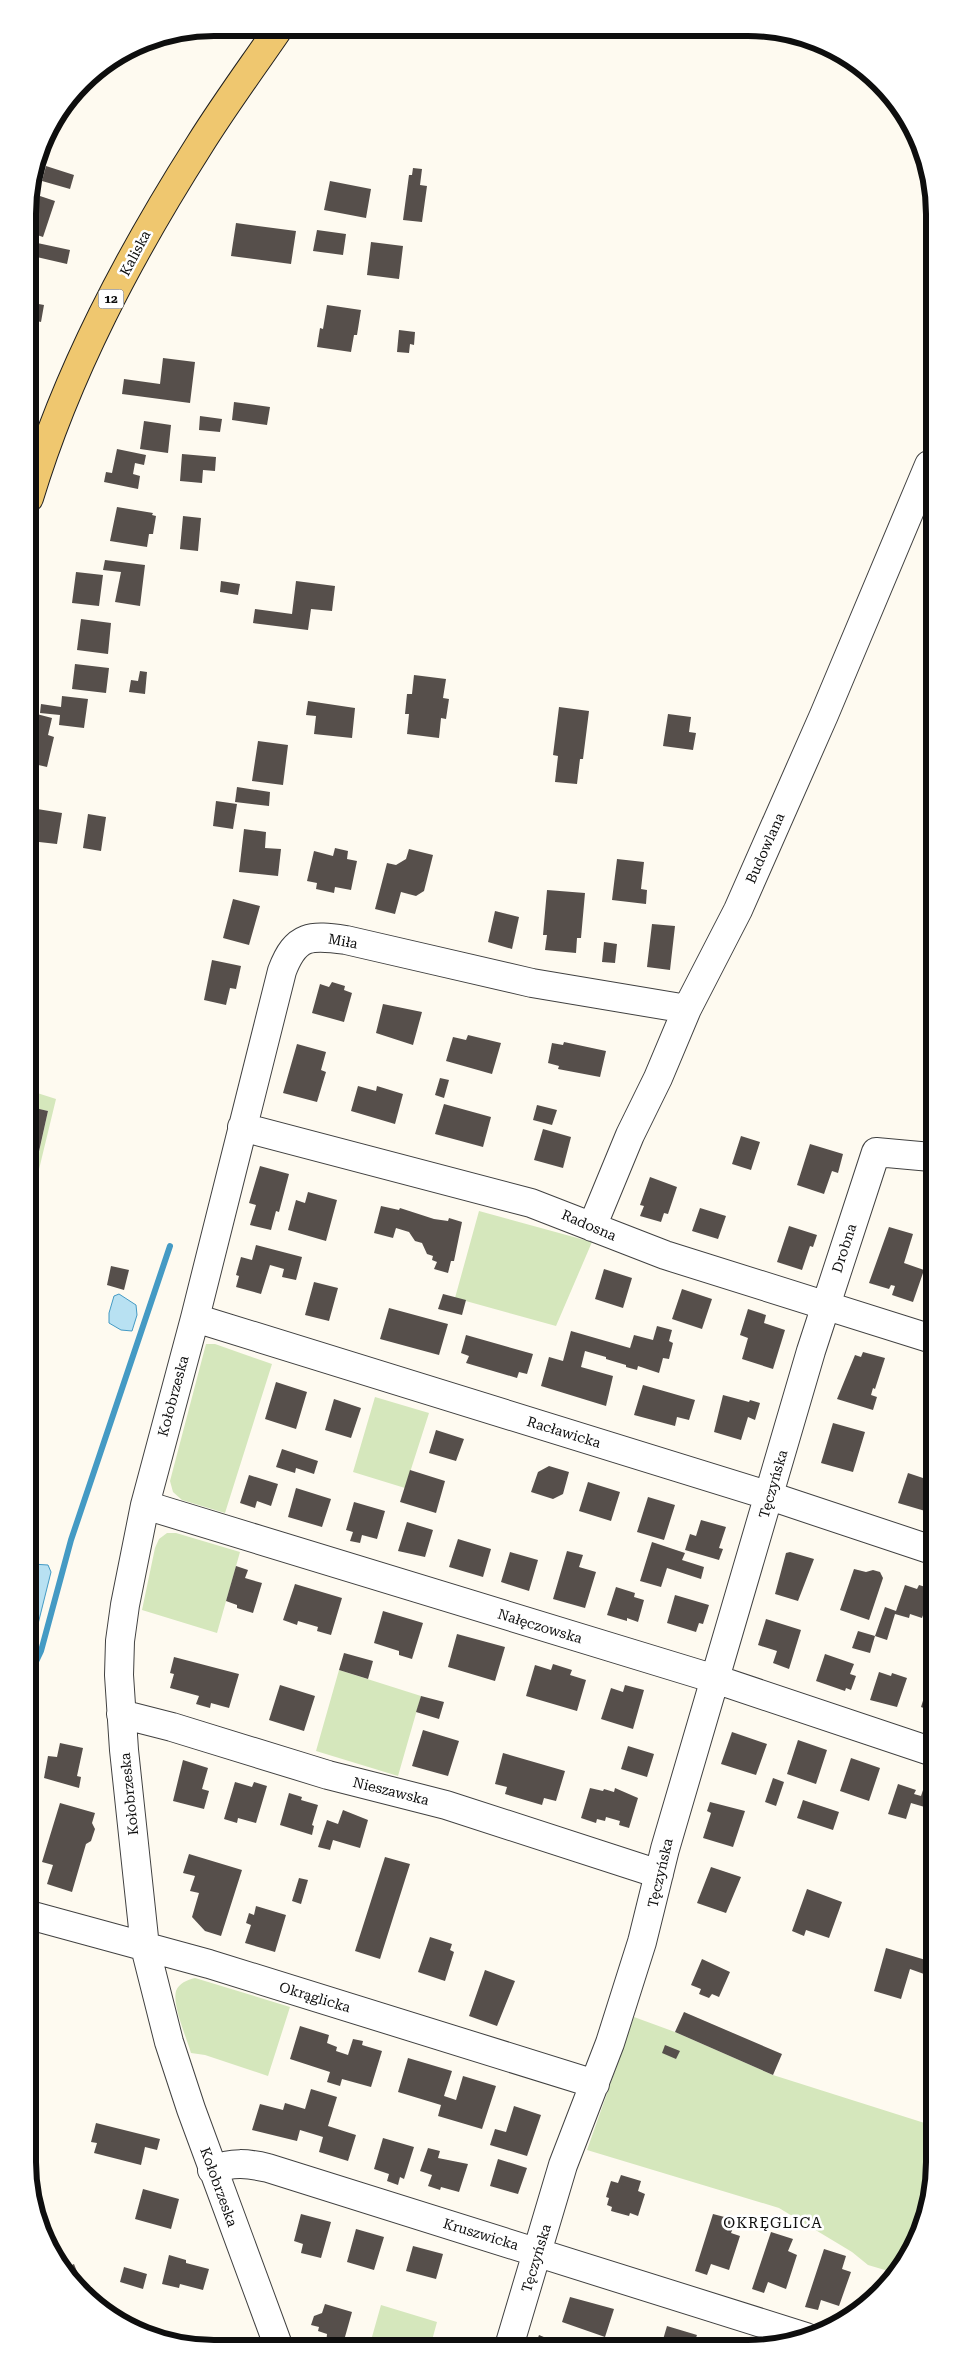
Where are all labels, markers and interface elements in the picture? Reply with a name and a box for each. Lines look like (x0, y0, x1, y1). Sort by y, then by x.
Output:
street label: Kaliska (116, 227, 154, 278)
road number: 12 (98, 290, 124, 308)
street label: Budowlana (742, 810, 788, 886)
street label: Miła (327, 931, 359, 952)
street label: Radosna (559, 1206, 619, 1244)
street label: Drobna (829, 1221, 860, 1275)
street label: Kołobrzeska (155, 1353, 192, 1438)
street label: Racławicka (525, 1413, 603, 1451)
street label: Tęczyńska (756, 1447, 791, 1520)
street label: Nałęczowska (496, 1606, 585, 1647)
street label: Kołobrzeska (117, 1751, 141, 1836)
street label: Nieszawska (351, 1774, 431, 1808)
street label: Tęczyńska (644, 1836, 676, 1909)
street label: Okrąglicka (277, 1979, 353, 2016)
street label: Kołobrzeska (197, 2145, 241, 2229)
district label: OKRĘGLICA (723, 2214, 823, 2232)
street label: Kruszwicka (441, 2215, 521, 2253)
street label: Tęczyńska (518, 2221, 554, 2294)

